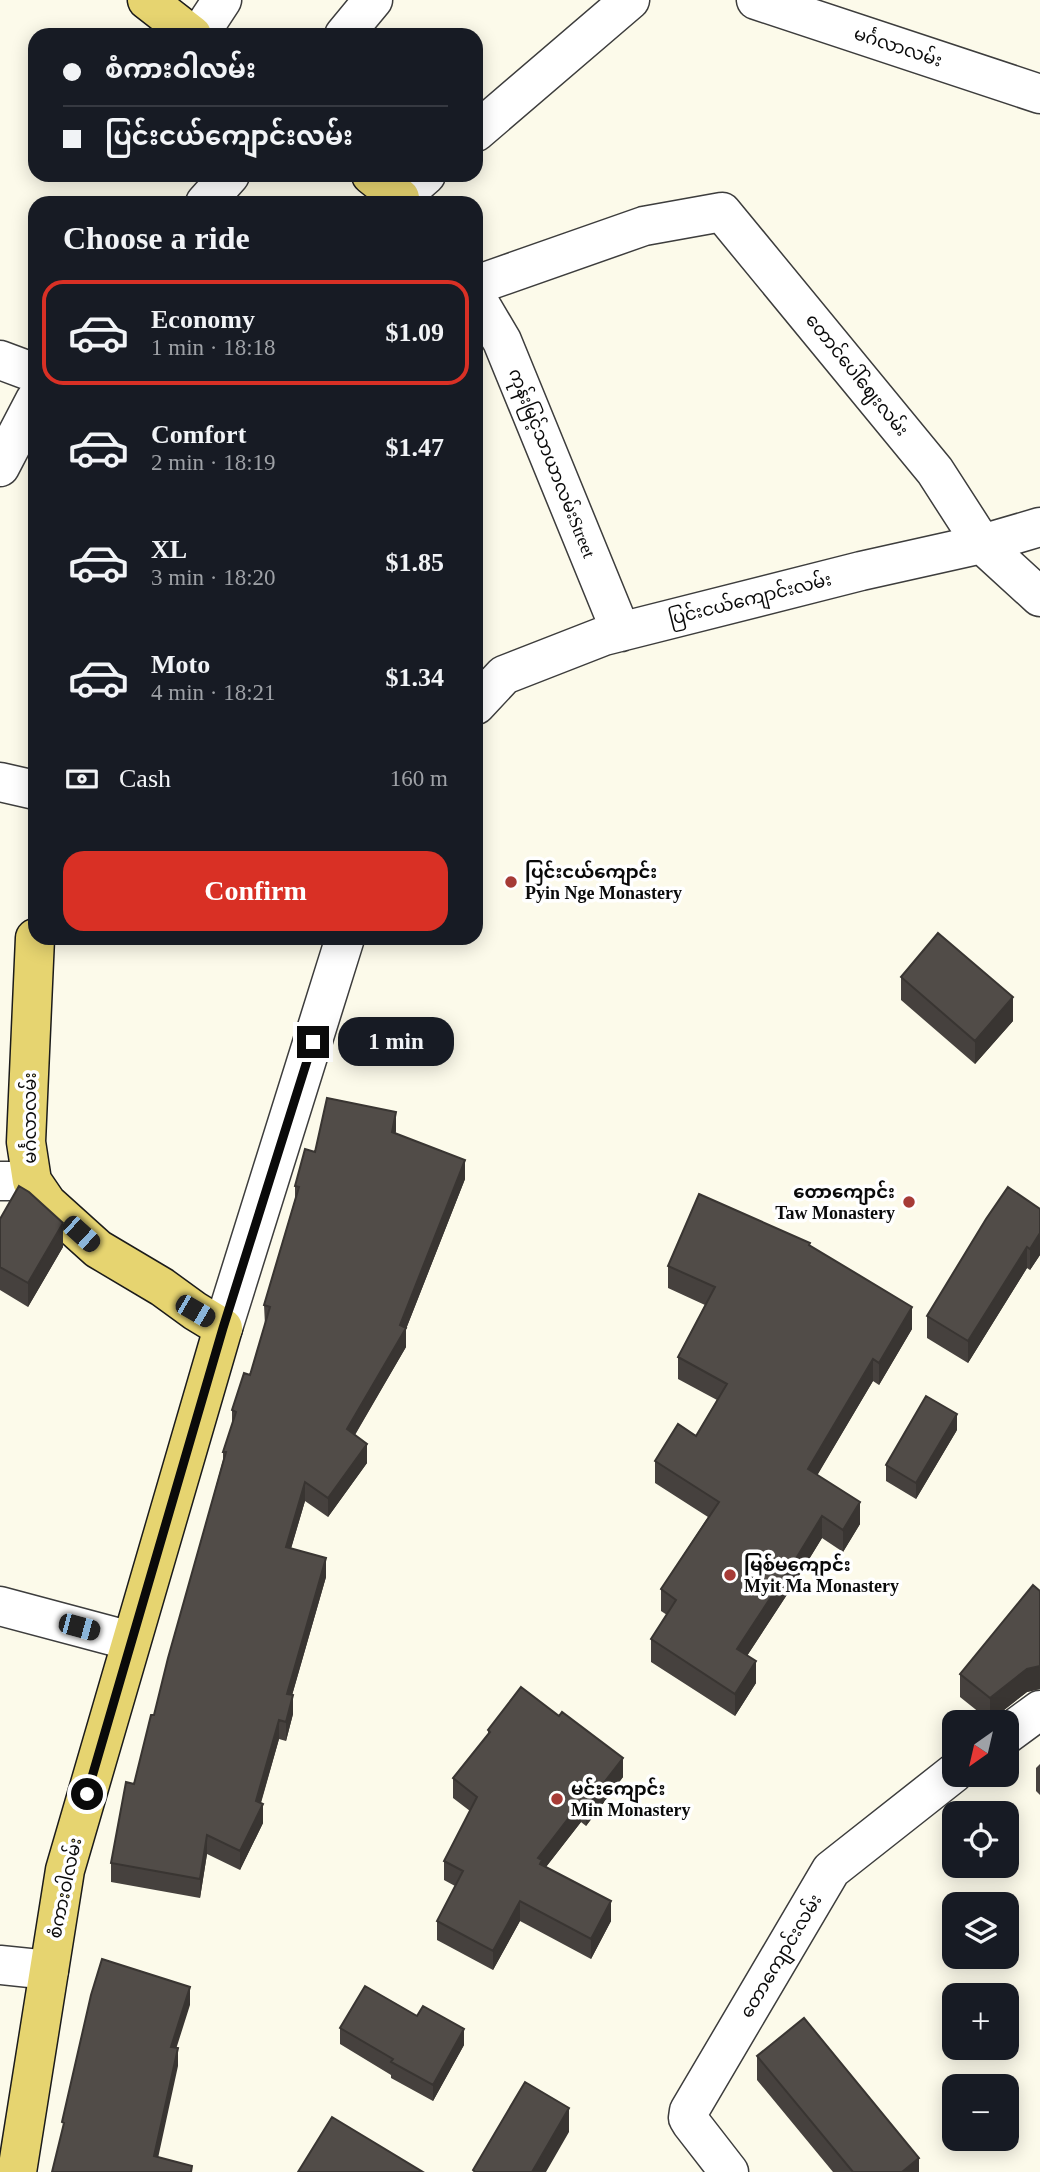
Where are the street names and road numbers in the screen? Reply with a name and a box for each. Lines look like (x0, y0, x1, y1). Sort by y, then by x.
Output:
street label: မင်္ဂလာလမ်း (851, 21, 945, 71)
street label: တောင်ပေါ်ဈေးလမ်း (798, 308, 915, 443)
street label: ကုန်းမြင့်သာယာလမ်းStreet (500, 364, 602, 562)
street label: ပြင်းငယ်ကျောင်းလမ်း (666, 566, 835, 634)
street label: မင်္ဂလာလမ်း (17, 1072, 40, 1164)
street label: စံကားဝါလမ်း (42, 1835, 85, 1940)
street label: တောကျောင်းလမ်း (734, 1889, 830, 2024)

